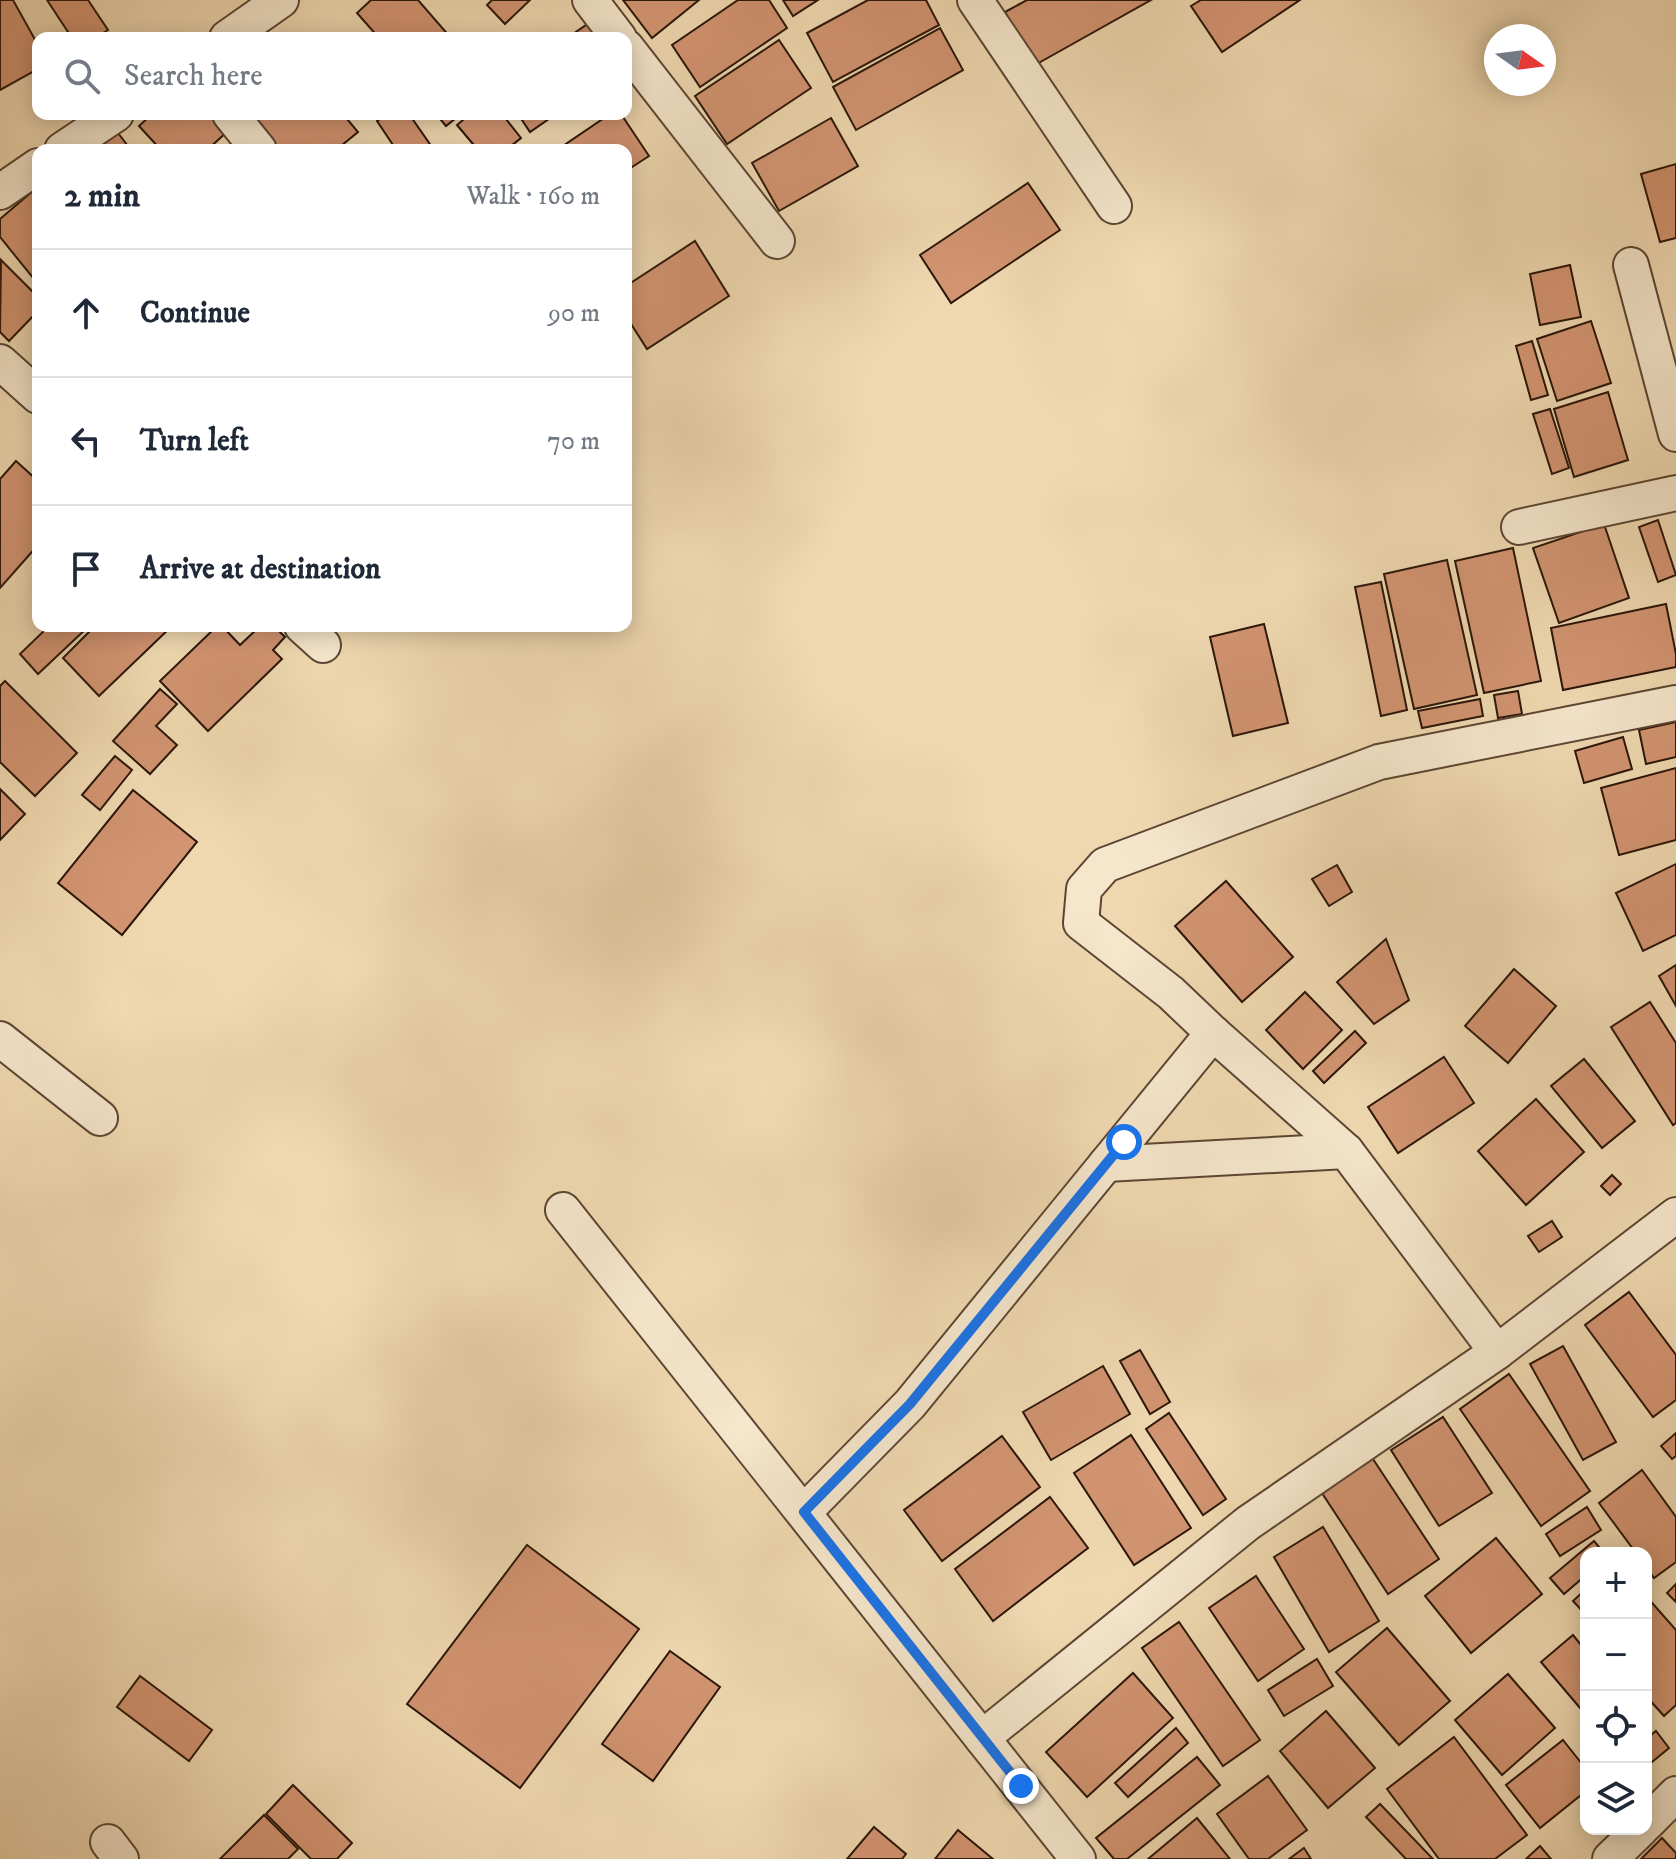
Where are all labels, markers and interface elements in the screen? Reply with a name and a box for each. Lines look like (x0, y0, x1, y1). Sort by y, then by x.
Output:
north arrow (1484, 24, 1556, 96)
search box (32, 32, 632, 120)
icon: search (60, 54, 104, 98)
text: Search here (124, 58, 263, 95)
text: 2 min (64, 175, 140, 217)
text: Walk · 160 m (467, 180, 600, 213)
icon: ahead (64, 291, 108, 335)
text: Continue (140, 295, 250, 332)
text: 90 m (548, 297, 600, 330)
icon: left (64, 419, 108, 463)
text: Turn left (140, 423, 249, 460)
text: 70 m (547, 425, 600, 458)
icon: arrive (64, 547, 108, 591)
text: Arrive at destination (140, 551, 381, 588)
route start (1106, 1124, 1142, 1160)
map controls (1580, 1547, 1652, 1835)
button: + (1580, 1547, 1652, 1619)
button: − (1580, 1619, 1652, 1691)
button: locate (1580, 1691, 1652, 1763)
button: layers (1580, 1763, 1652, 1835)
route end (1003, 1768, 1039, 1804)

